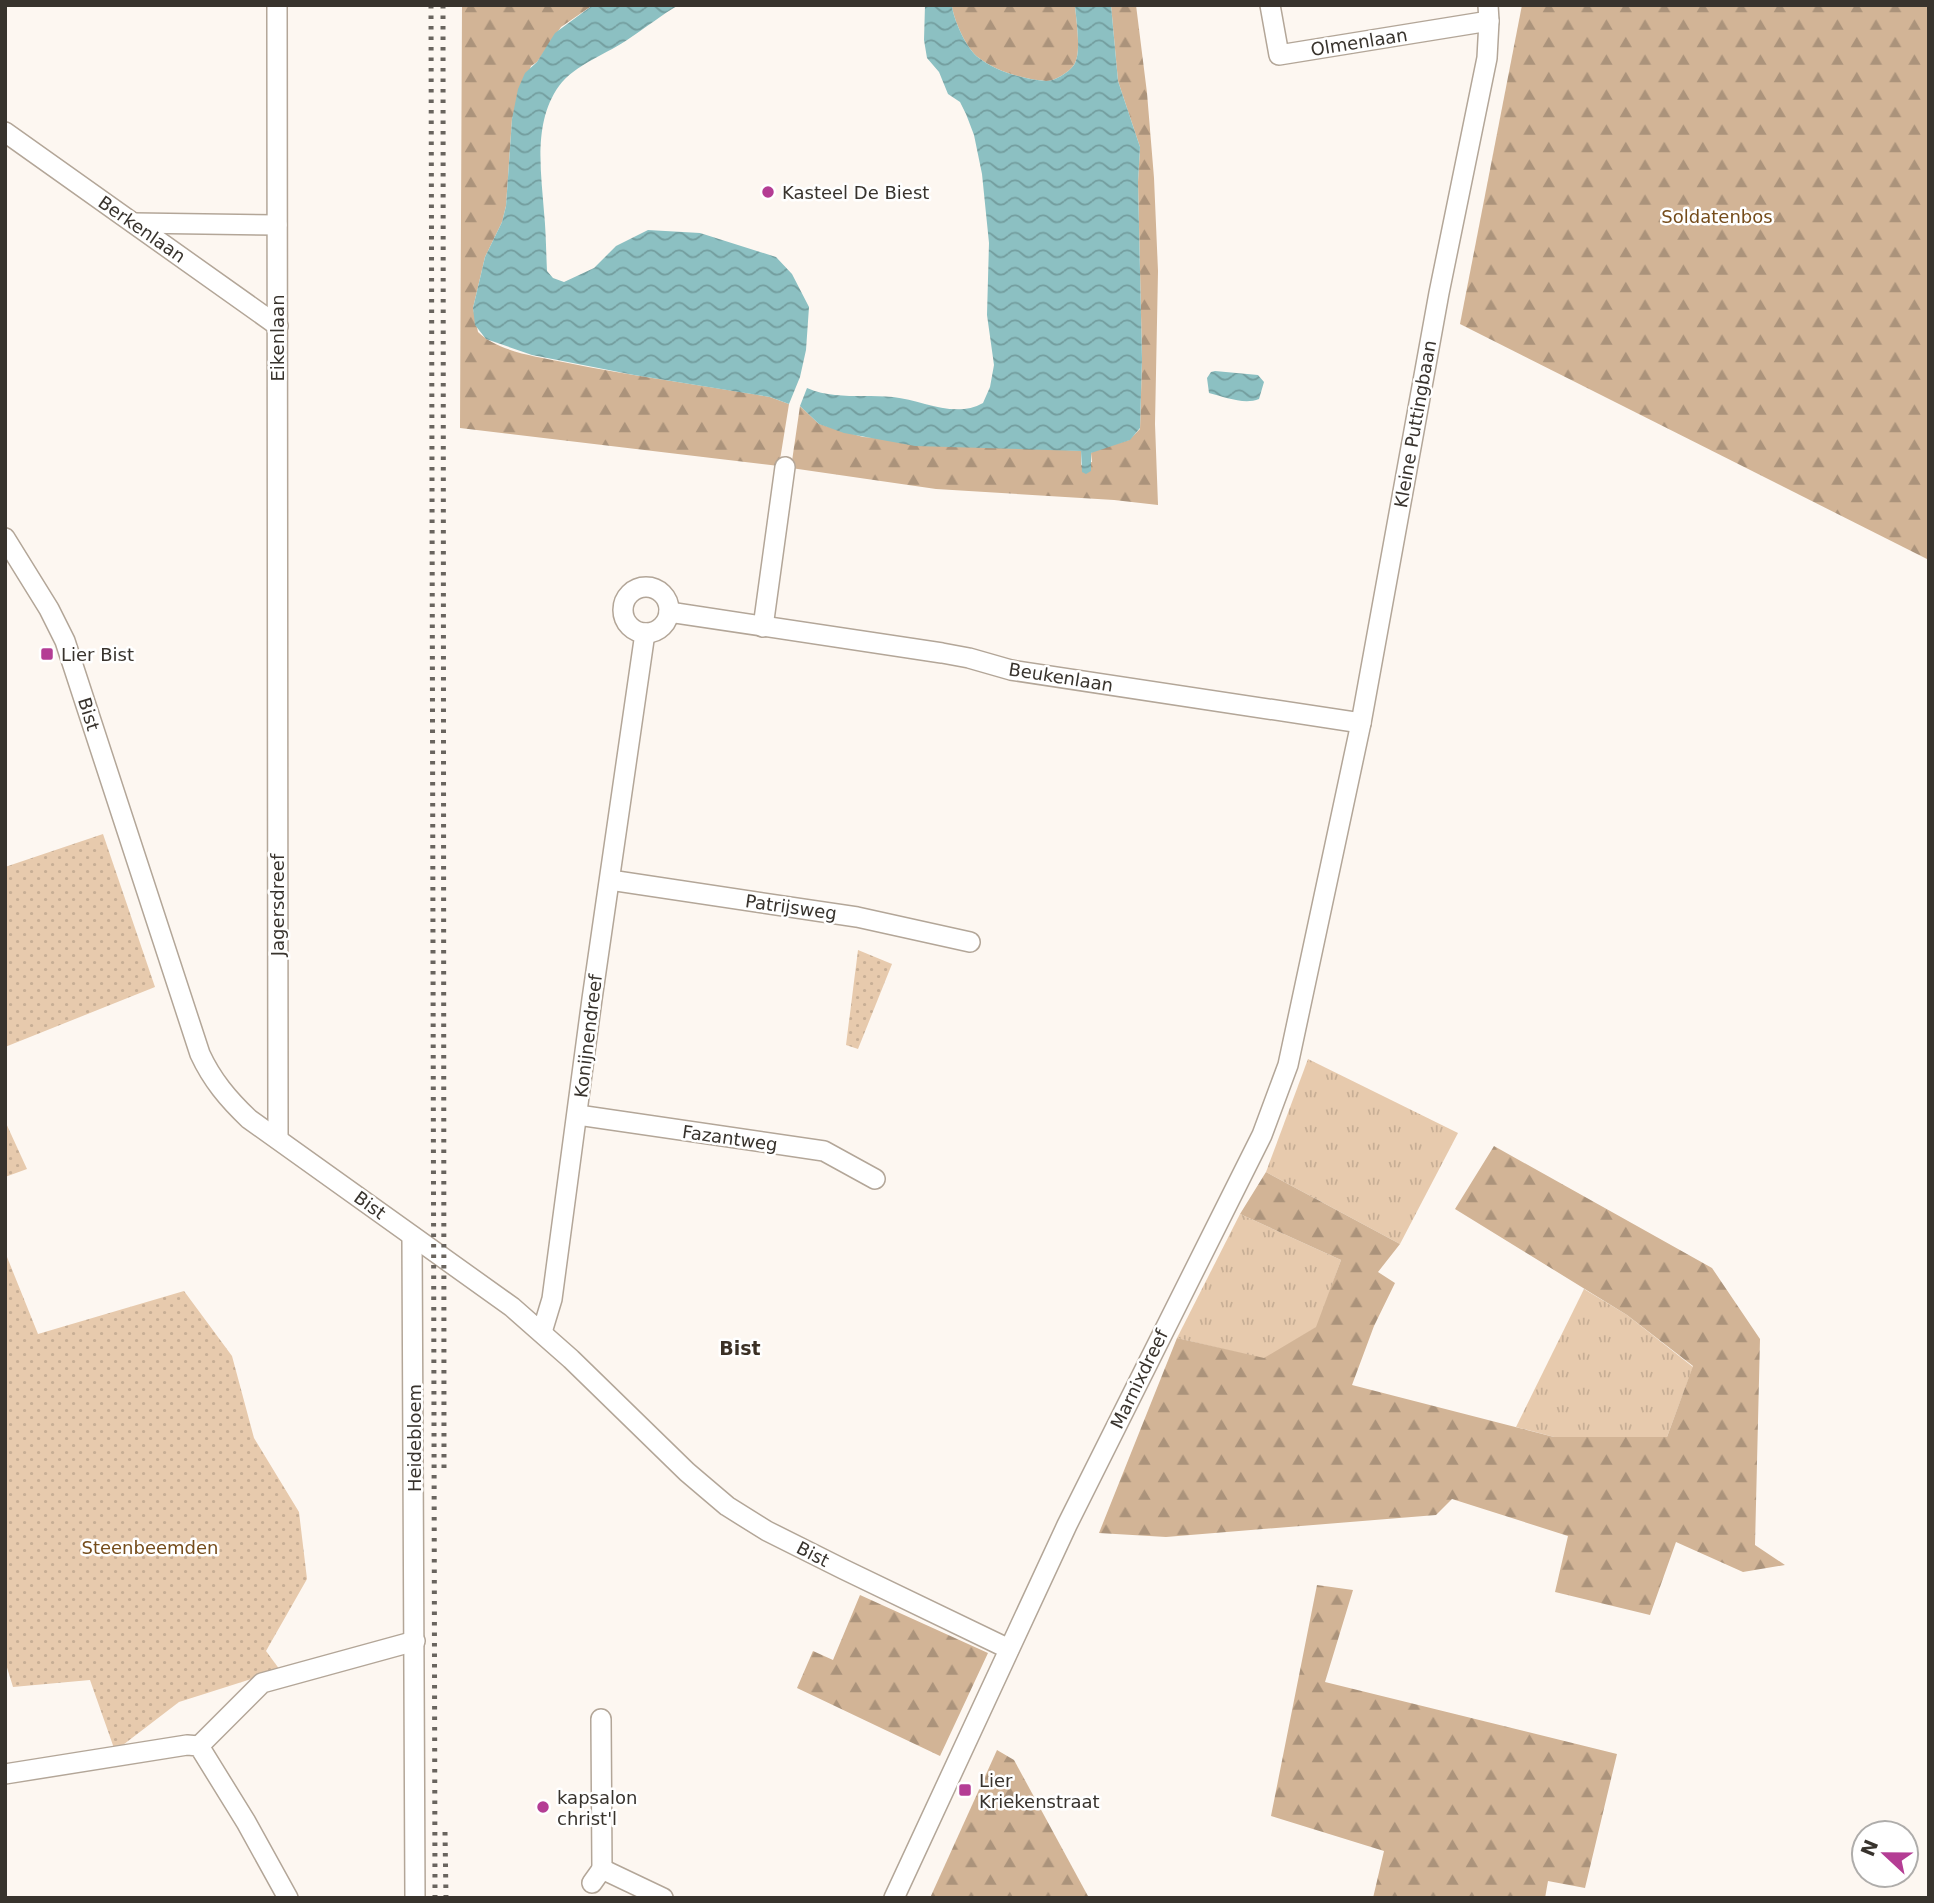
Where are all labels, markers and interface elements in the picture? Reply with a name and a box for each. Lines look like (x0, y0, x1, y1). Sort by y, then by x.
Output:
street label: Olmenlaan (1309, 24, 1409, 60)
place label: Kasteel De Biest (782, 182, 929, 203)
marker: Kasteel De Biest (760, 184, 776, 200)
street label: Berkenlaan (94, 191, 190, 267)
park label: Soldatenbos (1661, 206, 1773, 227)
street label: Eikenlaan (267, 294, 288, 382)
street label: Kleine Puttingbaan (1390, 339, 1440, 509)
place label: Lier Bist (61, 644, 134, 665)
marker: Lier Bist (39, 646, 55, 662)
street label: Beukenlaan (1007, 658, 1115, 696)
street label: Bist (74, 695, 104, 733)
street label: Jagersdreef (267, 853, 288, 957)
street label: Patrijsweg (744, 890, 838, 924)
street label: Konijnendreef (570, 972, 606, 1099)
street label: Fazantweg (681, 1121, 779, 1155)
street label: Bist (350, 1187, 390, 1223)
street label: Marnixdreef (1106, 1325, 1172, 1432)
district label: Bist (719, 1337, 761, 1359)
street label: Heidebloem (404, 1384, 425, 1492)
park label: Steenbeemden (81, 1537, 219, 1558)
street label: Bist (793, 1537, 833, 1571)
place label: Lier Kriekenstraat (979, 1770, 1100, 1812)
marker: Lier Kriekenstraat (957, 1782, 973, 1798)
place label: kapsalon christ'l (557, 1787, 637, 1829)
marker: kapsalon christ'l (535, 1799, 551, 1815)
north arrow (1850, 1819, 1920, 1889)
text: N (1856, 1836, 1882, 1859)

